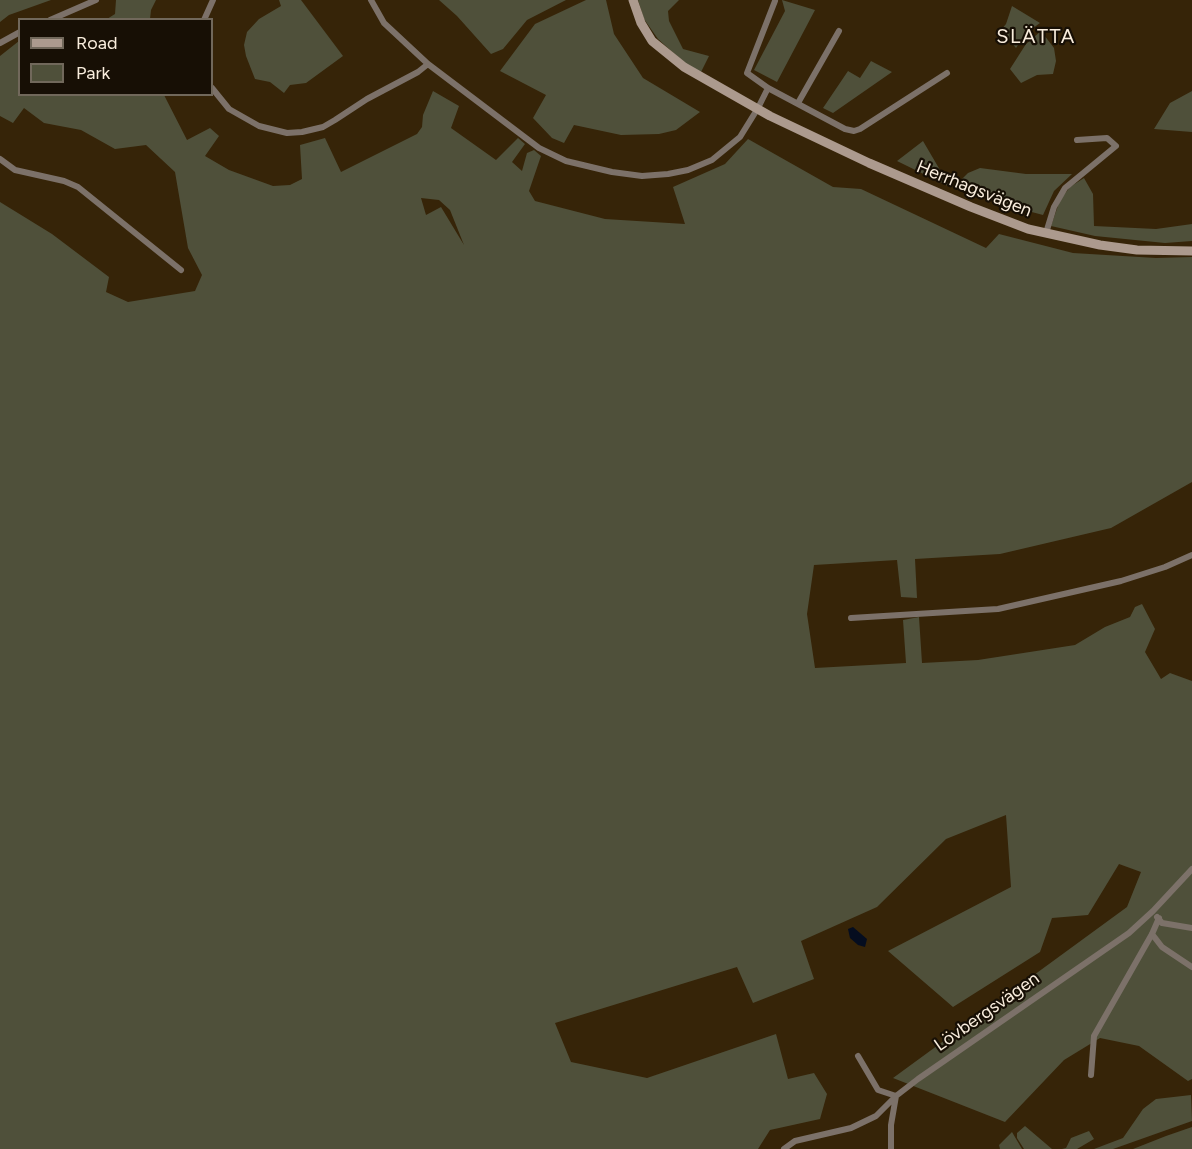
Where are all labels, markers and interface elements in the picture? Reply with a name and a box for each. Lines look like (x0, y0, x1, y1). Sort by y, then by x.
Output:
legend (18, 18, 213, 96)
district label: SLÄTTA (996, 25, 1076, 49)
text: Road (76, 32, 117, 54)
text: Park (76, 62, 110, 84)
street label: Herrhagsvägen (913, 156, 1035, 222)
street label: Lövbergsvägen (930, 968, 1044, 1056)

